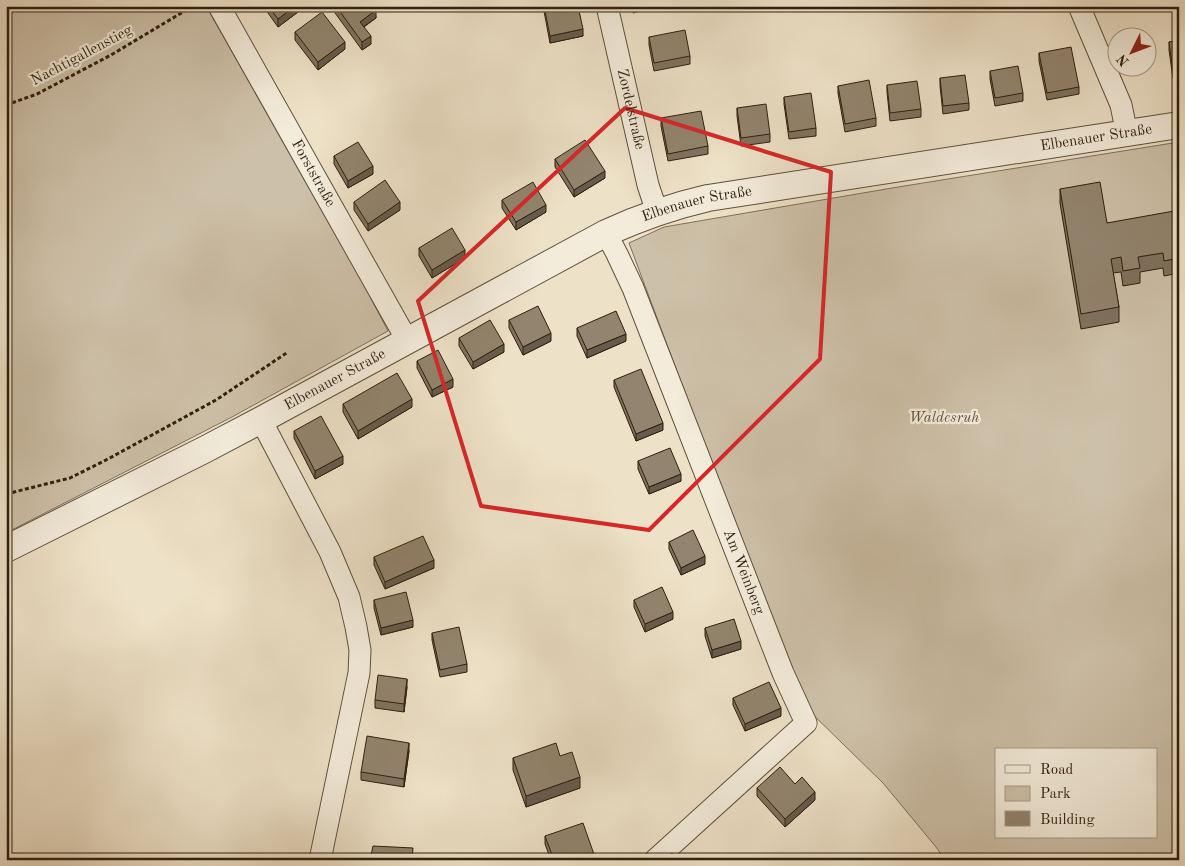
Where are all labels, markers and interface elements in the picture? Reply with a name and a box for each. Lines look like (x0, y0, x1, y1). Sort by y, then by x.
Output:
street label: Nachtigallenstieg (29, 23, 135, 89)
north arrow (1108, 28, 1158, 78)
text: N (1114, 51, 1132, 69)
street label: Zordelstraße (614, 68, 647, 151)
street label: Elbenauer Straße (1039, 122, 1153, 154)
street label: Forststraße (288, 137, 338, 210)
street label: Elbenauer Straße (640, 184, 753, 225)
street label: Elbenauer Straße (282, 346, 388, 413)
park label: Waldesruh (909, 411, 980, 426)
street label: Am Weinberg (720, 527, 767, 617)
legend (995, 748, 1158, 838)
text: Road (1040, 763, 1074, 778)
text: Park (1040, 787, 1071, 802)
text: Building (1040, 813, 1095, 828)

